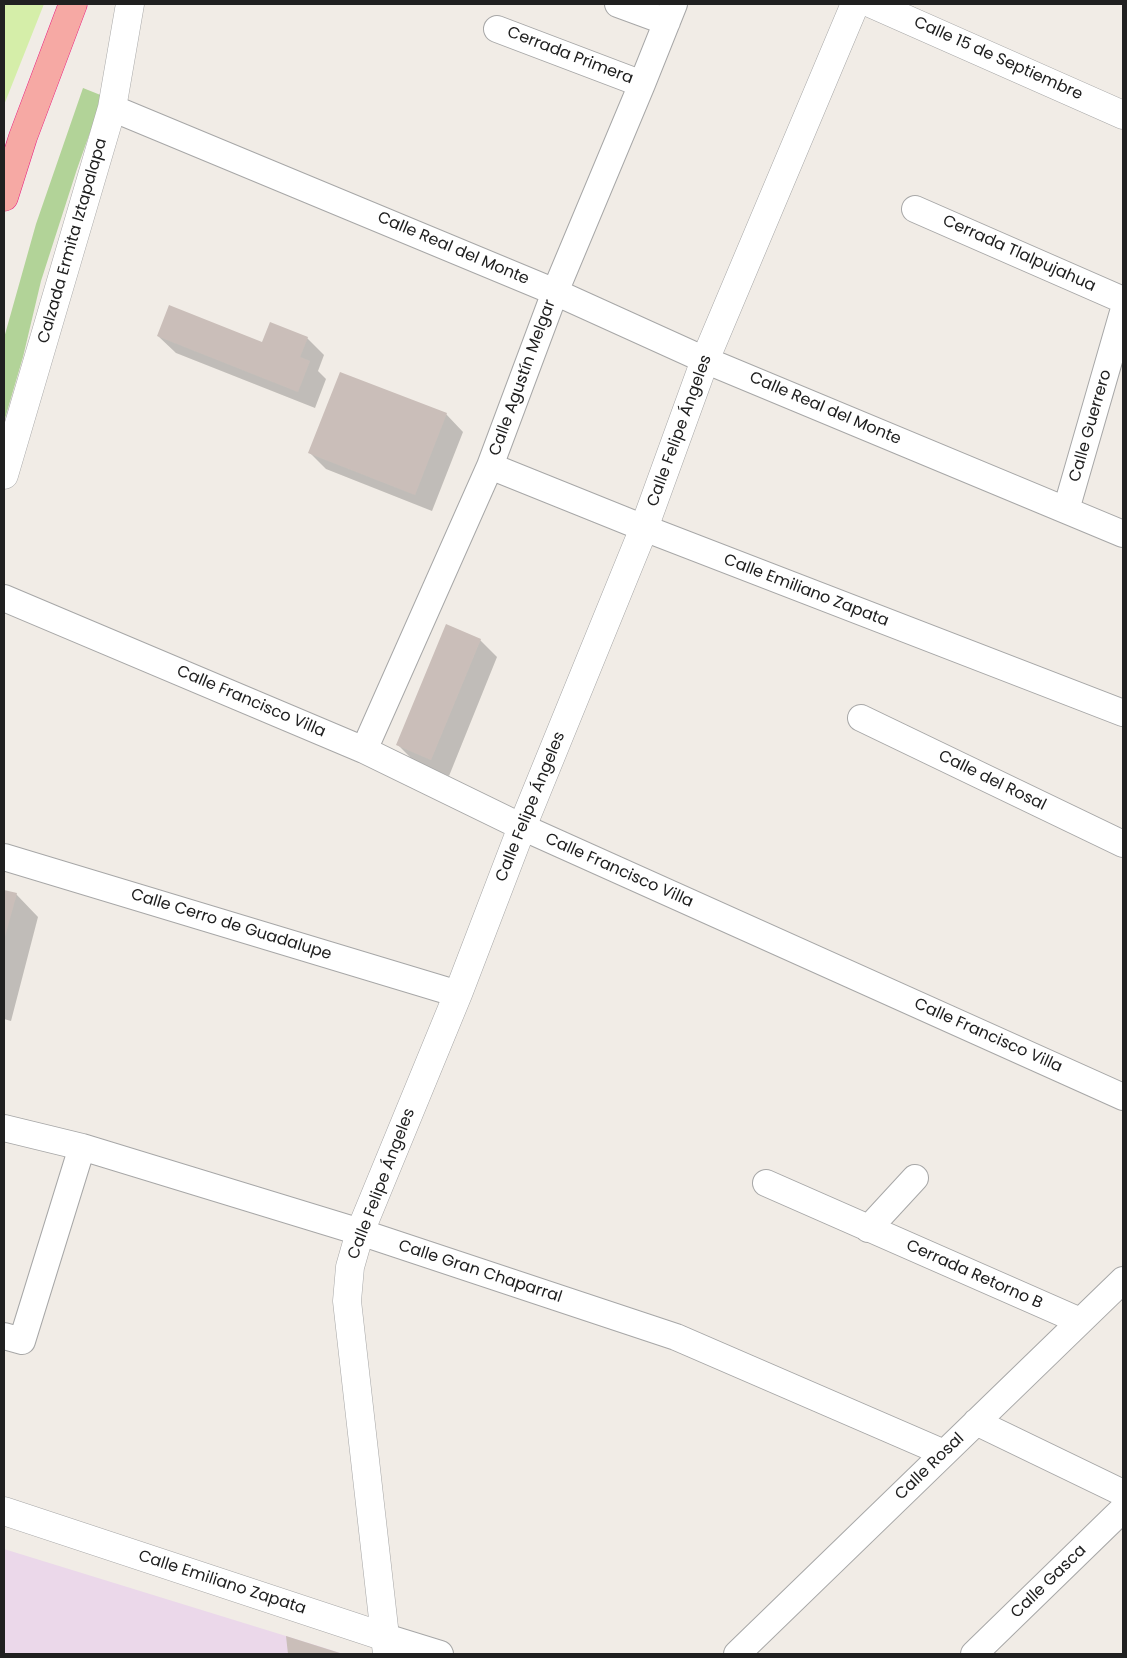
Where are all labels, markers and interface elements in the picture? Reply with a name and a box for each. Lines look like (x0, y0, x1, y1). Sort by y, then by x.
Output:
street label: Calle 15 de Septiembre (911, 13, 1085, 105)
street label: Cerrada Primera (504, 23, 636, 89)
street label: Calzada Ermita Iztapalapa (34, 136, 112, 346)
street label: Calle Real del Monte (374, 208, 532, 290)
street label: Cerrada Tlalpujahua (940, 212, 1098, 296)
street label: Calle Agustín Melgar (486, 297, 560, 459)
street label: Calle Felipe Ángeles (644, 353, 716, 509)
street label: Calle Real del Monte (746, 368, 904, 450)
street label: Calle Guerrero (1066, 368, 1116, 484)
street label: Calle Emiliano Zapata (721, 551, 891, 631)
street label: Calle Francisco Villa (174, 662, 328, 742)
street label: Calle Felipe Ángeles (492, 729, 570, 885)
street label: Calle del Rosal (935, 747, 1049, 815)
street label: Calle Francisco Villa (542, 830, 696, 912)
street label: Calle Cerro de Guadalupe (128, 885, 334, 965)
street label: Calle Francisco Villa (911, 995, 1065, 1077)
street label: Calle Felipe Ángeles (344, 1106, 420, 1262)
street label: Calle Gran Chaparral (396, 1236, 564, 1308)
street label: Cerrada Retorno B (903, 1236, 1045, 1314)
street label: Calle Rosal (892, 1429, 968, 1505)
street label: Calle Gasca (1007, 1541, 1091, 1623)
street label: Calle Emiliano Zapata (136, 1547, 308, 1619)

